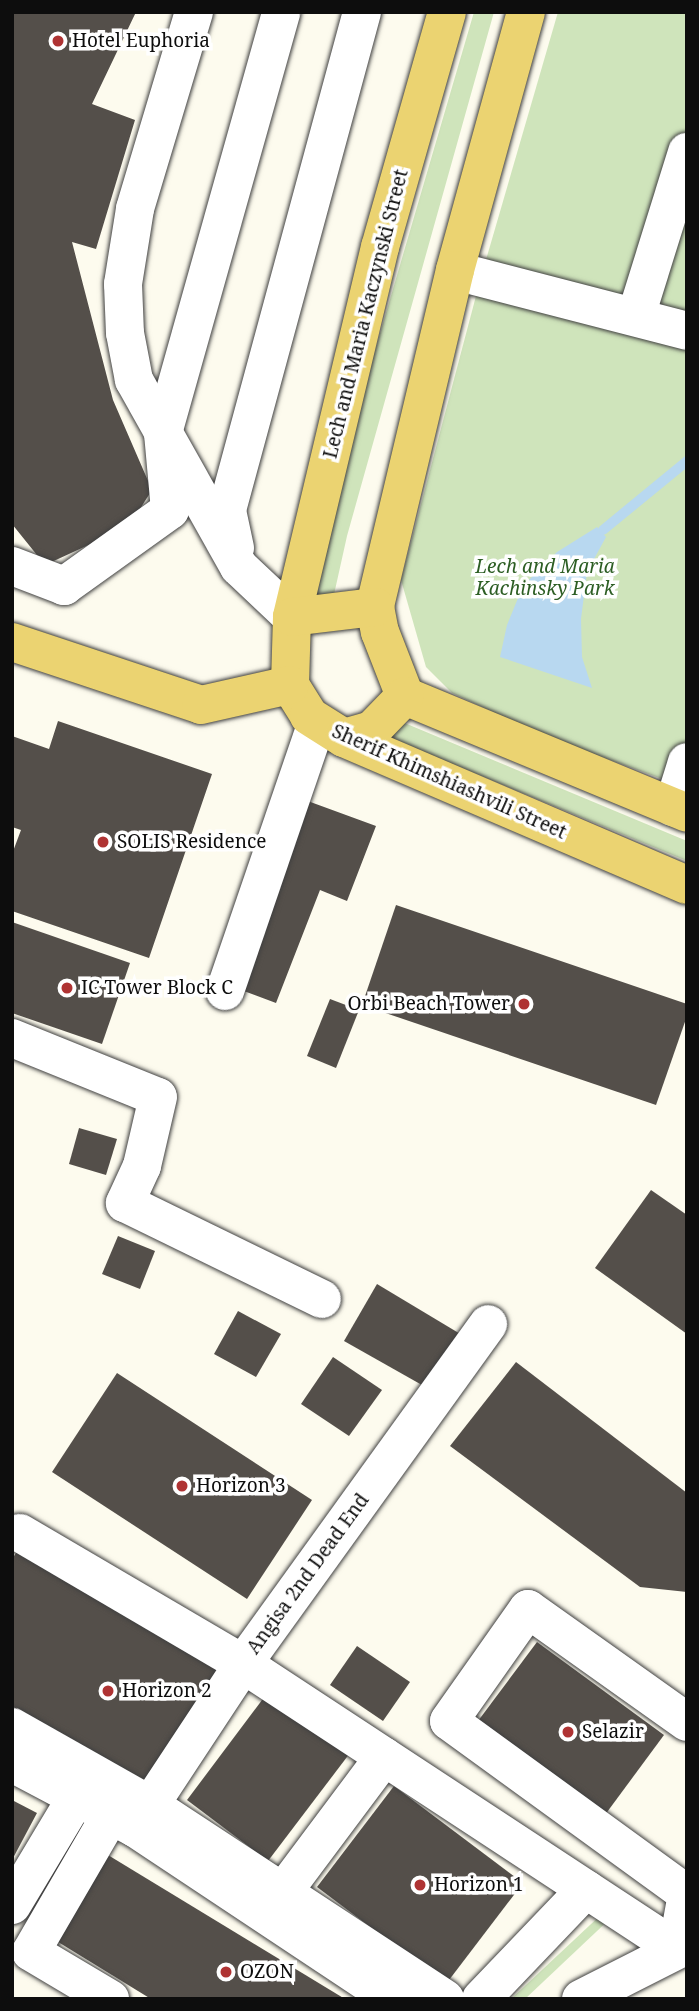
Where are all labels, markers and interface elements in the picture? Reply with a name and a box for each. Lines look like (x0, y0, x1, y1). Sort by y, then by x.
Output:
place label: Hotel Euphoria (72, 30, 210, 52)
marker: Hotel Euphoria (50, 33, 66, 49)
street label: Lech and Maria Kaczynski Street (319, 167, 413, 461)
park label: Lech and Maria Kachinsky Park (475, 556, 615, 600)
street label: Sherif Khimshiashvili Street (328, 720, 570, 844)
place label: SOLIS Residence (117, 831, 266, 853)
marker: SOLIS Residence (95, 834, 111, 850)
place label: IC Tower Block C (81, 977, 233, 999)
marker: IC Tower Block C (59, 980, 75, 996)
place label: Orbi Beach Tower (347, 993, 510, 1015)
marker: Orbi Beach Tower (516, 996, 532, 1012)
place label: Horizon 3 (196, 1475, 286, 1497)
marker: Horizon 3 (174, 1478, 190, 1494)
street label: Angisa 2nd Dead End (242, 1489, 374, 1659)
place label: Horizon 2 (122, 1680, 212, 1702)
marker: Horizon 2 (100, 1683, 116, 1699)
place label: Selazir (582, 1721, 644, 1743)
marker: Selazir (560, 1724, 576, 1740)
place label: Horizon 1 (434, 1874, 524, 1896)
marker: Horizon 1 (412, 1877, 428, 1893)
place label: OZON (240, 1961, 294, 1983)
marker: OZON (218, 1964, 234, 1980)

